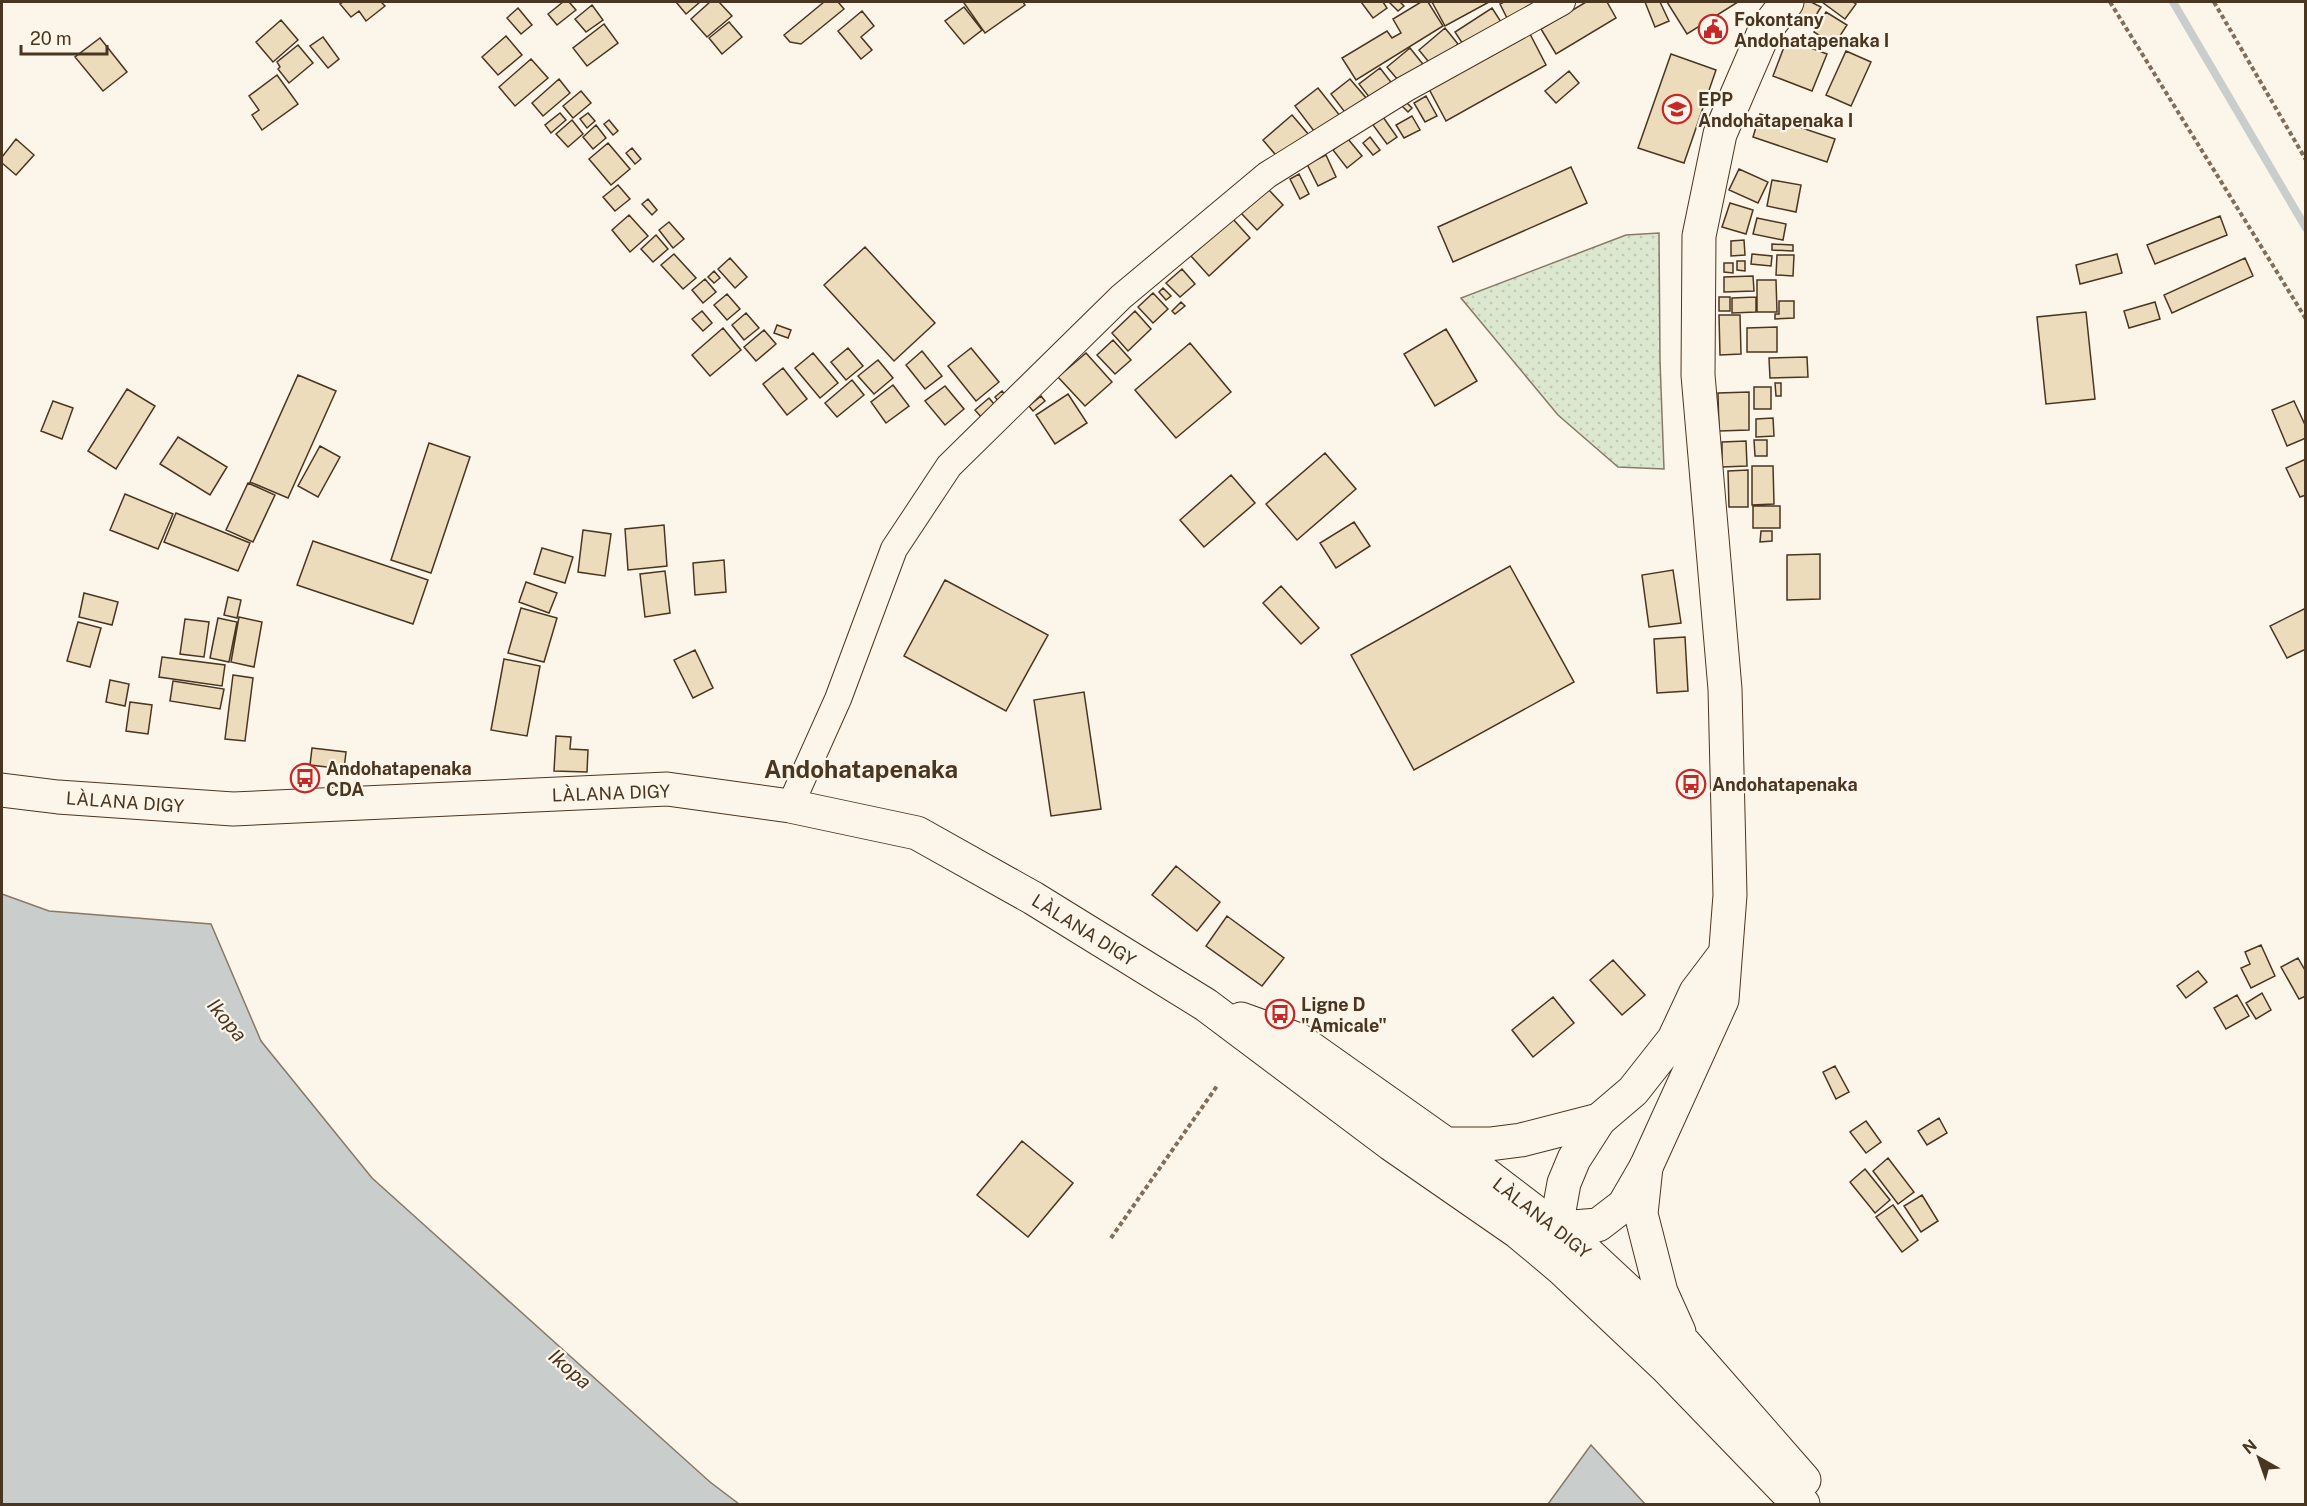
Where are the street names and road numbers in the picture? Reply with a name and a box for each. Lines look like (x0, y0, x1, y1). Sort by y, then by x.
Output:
street label: LÀLANA DIGY (551, 779, 671, 806)
street label: LÀLANA DIGY (65, 786, 185, 817)
street label: LÀLANA DIGY (1028, 889, 1140, 970)
street label: LÀLANA DIGY (1489, 1172, 1596, 1263)

